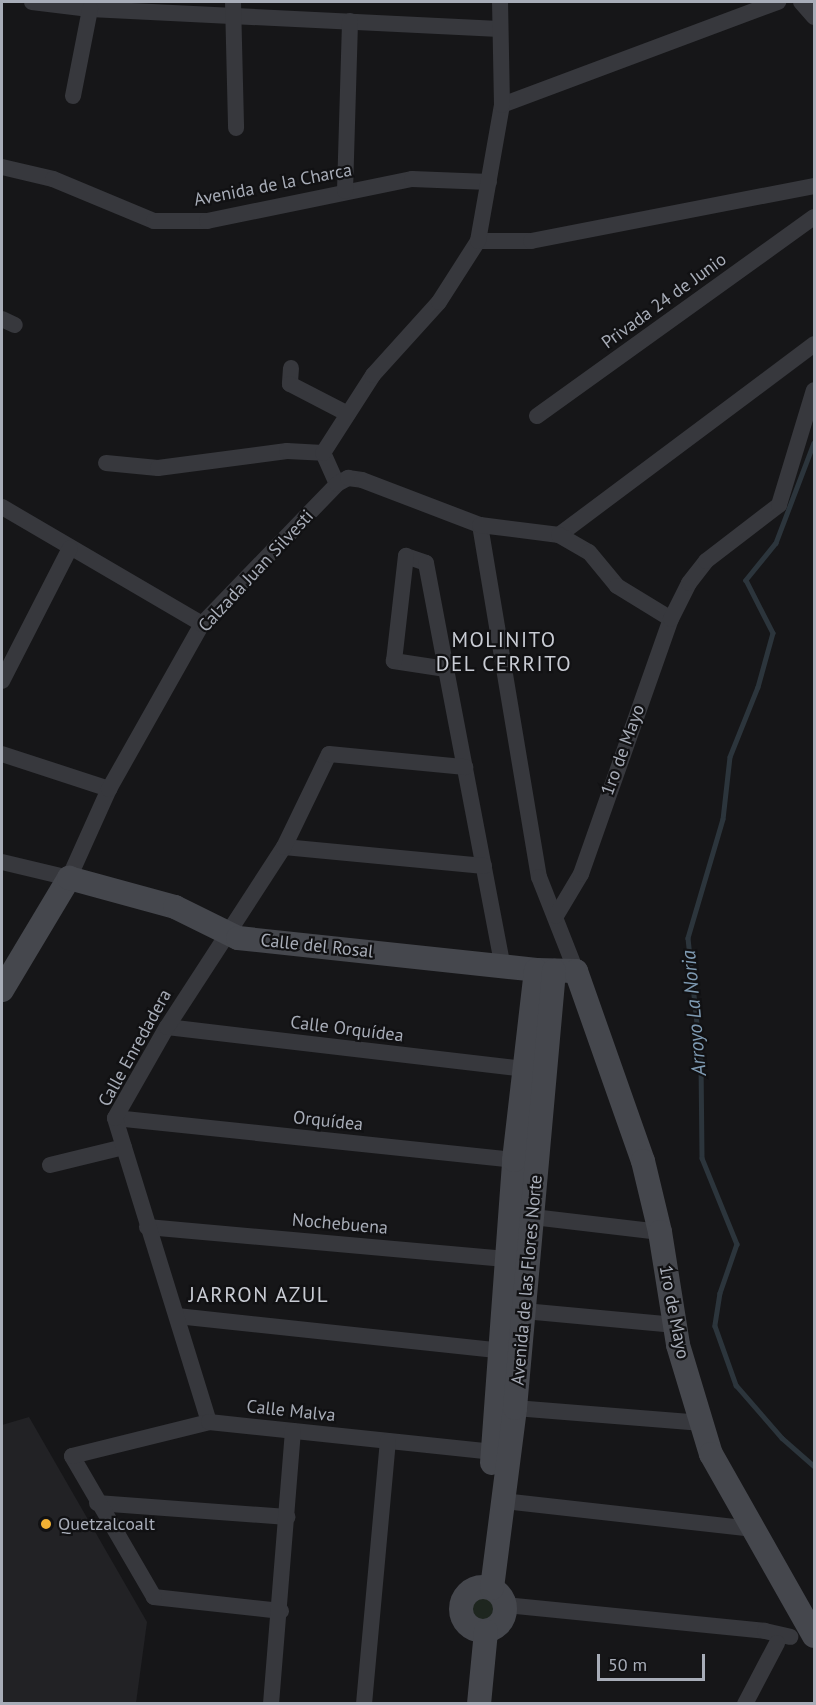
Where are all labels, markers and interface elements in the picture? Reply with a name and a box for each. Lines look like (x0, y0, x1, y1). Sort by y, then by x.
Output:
street label: Avenida de la Charca (192, 159, 354, 211)
street label: Privada 24 de Junio (597, 249, 731, 353)
street label: Calzada Juan Silvesti (194, 506, 318, 636)
district label: MOLINITO DEL CERRITO (435, 627, 573, 677)
street label: 1ro de Mayo (597, 702, 649, 798)
street label: Calle del Rosal (259, 929, 375, 963)
water label: Arroyo La Noria (677, 949, 711, 1077)
street label: Calle Enredadera (94, 986, 176, 1110)
street label: Calle Orquídea (289, 1011, 405, 1047)
street label: Orquídea (292, 1107, 364, 1135)
street label: Avenida de las Flores Norte (507, 1174, 547, 1386)
street label: Nochebuena (291, 1209, 389, 1239)
street label: 1ro de Mayo (654, 1263, 694, 1361)
district label: JARRON AZUL (188, 1282, 330, 1308)
street label: Calle Malva (245, 1396, 337, 1426)
place label: Quetzalcoalt (58, 1513, 155, 1535)
marker: Quetzalcoalt (39, 1517, 53, 1531)
scale bar (600, 1642, 708, 1680)
text: 50 m (608, 1653, 647, 1676)

